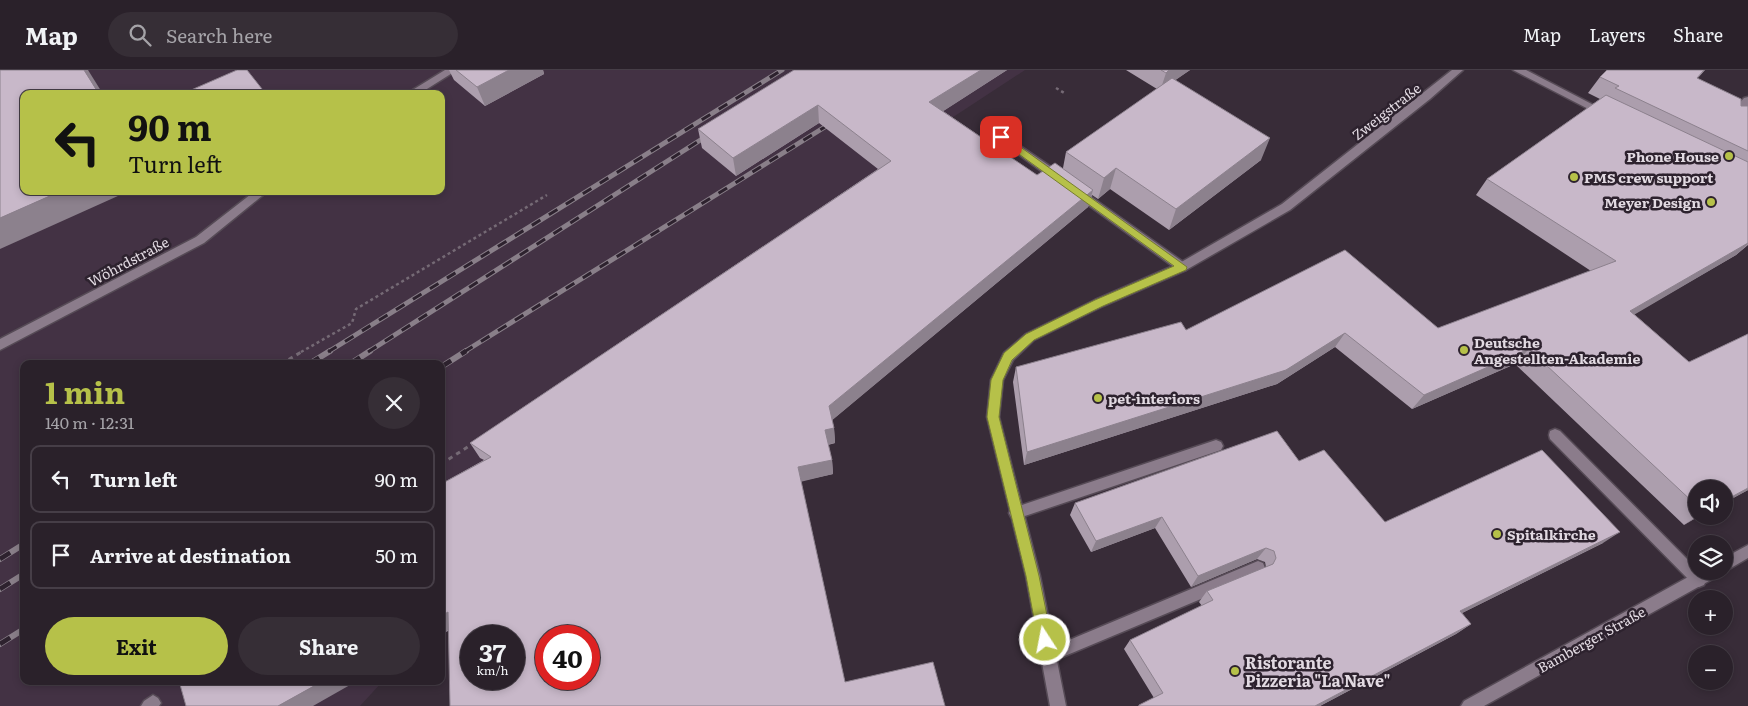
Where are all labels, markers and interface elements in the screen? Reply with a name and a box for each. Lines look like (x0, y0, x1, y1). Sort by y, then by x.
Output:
search box (108, 12, 458, 57)
text: Map (25, 17, 78, 52)
icon: search (126, 21, 154, 49)
text: Search here (166, 21, 272, 49)
text: Map (1523, 21, 1561, 48)
text: Layers (1589, 21, 1645, 48)
text: Share (1673, 21, 1723, 48)
street label: Zweigstraße (1347, 78, 1425, 144)
text: 90 m (128, 100, 212, 152)
icon: left (45, 110, 110, 175)
pin (980, 116, 1022, 158)
icon: arrive (987, 123, 1015, 151)
place label: Phone House (1627, 146, 1719, 166)
text: Turn left (128, 147, 222, 180)
marker: Phone House (1723, 150, 1735, 162)
place label: PMS crew support (1584, 167, 1714, 187)
marker: PMS crew support (1568, 171, 1580, 183)
place label: Meyer Design (1604, 192, 1701, 212)
marker: Meyer Design (1705, 196, 1717, 208)
street label: Wöhrdstraße (84, 231, 172, 291)
place label: Deutsche Angestellten-Akademie (1474, 332, 1640, 368)
marker: Deutsche Angestellten-Akademie (1458, 344, 1470, 356)
text: 1 min (45, 369, 125, 413)
button: close (368, 377, 420, 429)
place label: pet-interiors (1108, 388, 1200, 408)
marker: pet-interiors (1092, 392, 1104, 404)
text: 140 m · 12:31 (45, 410, 134, 434)
icon: left (47, 465, 75, 493)
text: Turn left (90, 465, 177, 493)
text: 90 m (375, 465, 418, 493)
map controls (1688, 480, 1733, 690)
button: sound (1688, 480, 1733, 525)
place label: Spitalkirche (1507, 524, 1596, 544)
marker: Spitalkirche (1491, 528, 1503, 540)
button: layers (1688, 535, 1733, 580)
icon: arrive (47, 541, 75, 569)
text: Arrive at destination (90, 541, 291, 569)
text: 50 m (375, 541, 418, 569)
button: + (1688, 590, 1733, 635)
street label: Bamberger Straße (1533, 601, 1649, 677)
position arrow (1018, 613, 1070, 665)
button: Exit (45, 617, 228, 675)
button: Share (238, 617, 420, 675)
speed limit sign: 40 (535, 625, 600, 690)
text: 37 (479, 633, 506, 670)
button: − (1688, 645, 1733, 690)
place label: Ristorante Pizzeria "La Nave" (1245, 650, 1390, 692)
text: km/h (477, 661, 508, 679)
marker: Ristorante Pizzeria "La Nave" (1229, 665, 1241, 677)

